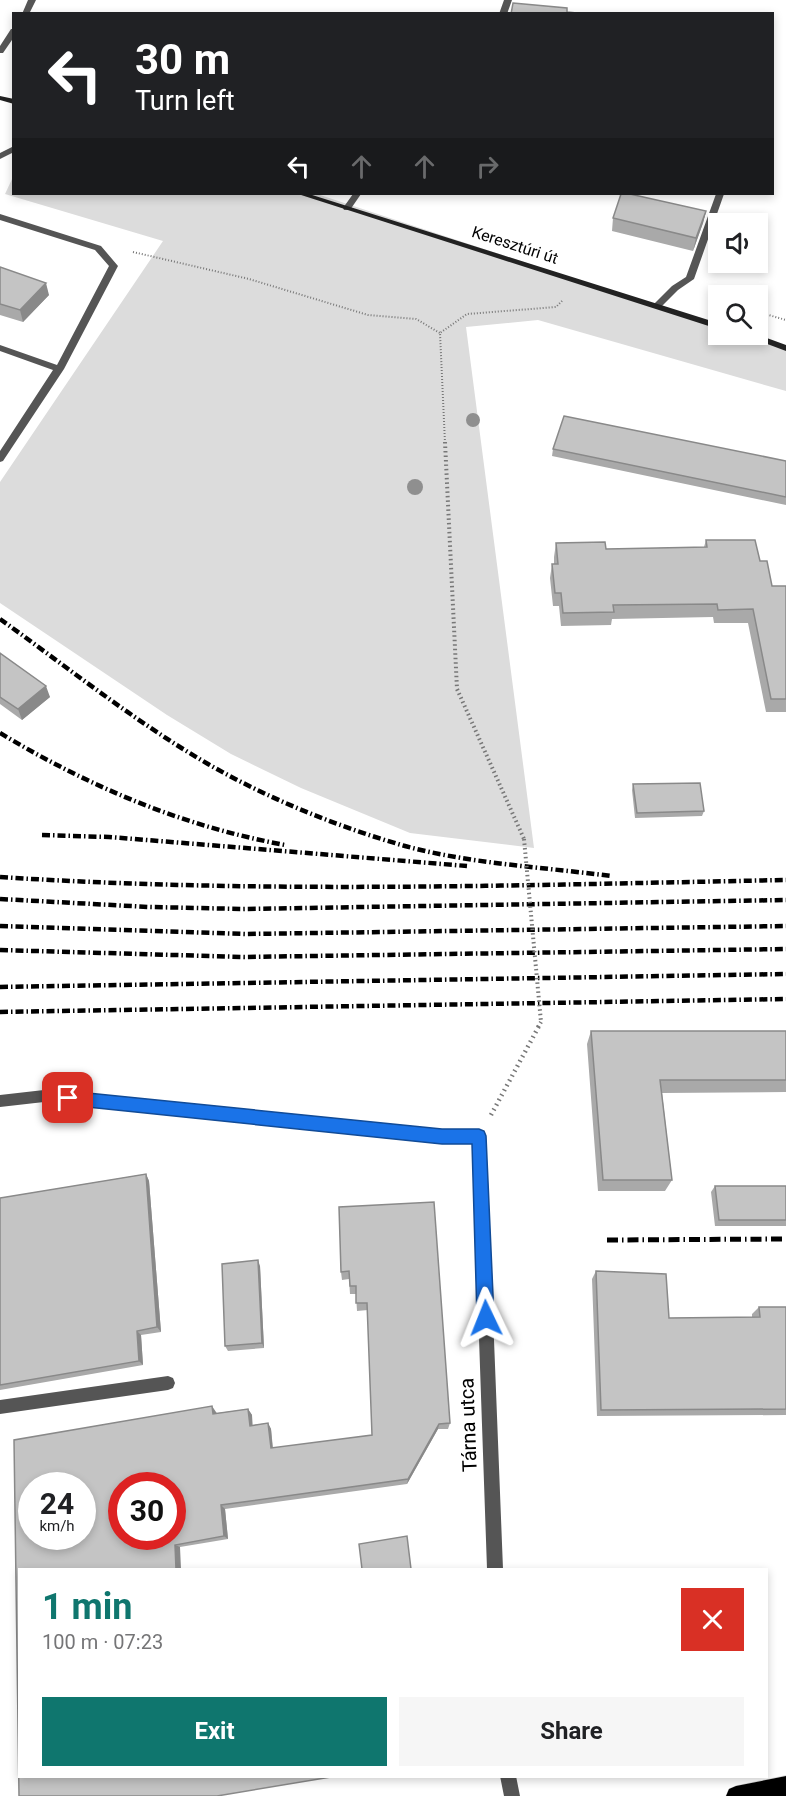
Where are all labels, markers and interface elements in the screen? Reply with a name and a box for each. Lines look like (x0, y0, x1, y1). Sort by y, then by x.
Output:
text: 30 m (135, 35, 230, 84)
icon: left (36, 36, 114, 114)
text: Turn left (135, 85, 235, 117)
icon: left (282, 150, 315, 183)
icon: ahead (345, 150, 378, 183)
icon: ahead (408, 150, 441, 183)
icon: right (471, 150, 504, 183)
map controls (708, 213, 768, 345)
button: sound (708, 213, 768, 273)
street label: Keresztúri út (469, 222, 561, 268)
button: search (708, 285, 768, 345)
pin (42, 1072, 93, 1123)
icon: arrive (51, 1081, 84, 1114)
position arrow (454, 1286, 518, 1350)
street label: Tárna utca (454, 1377, 482, 1473)
speed limit sign: 30 (108, 1472, 186, 1550)
text: 24 (40, 1486, 74, 1521)
text: km/h (39, 1517, 75, 1535)
text: 1 min (42, 1586, 133, 1628)
button: close (681, 1588, 744, 1651)
text: 100 m · 07:23 (42, 1630, 163, 1654)
button: Exit (42, 1697, 387, 1766)
button: Share (399, 1697, 744, 1766)

